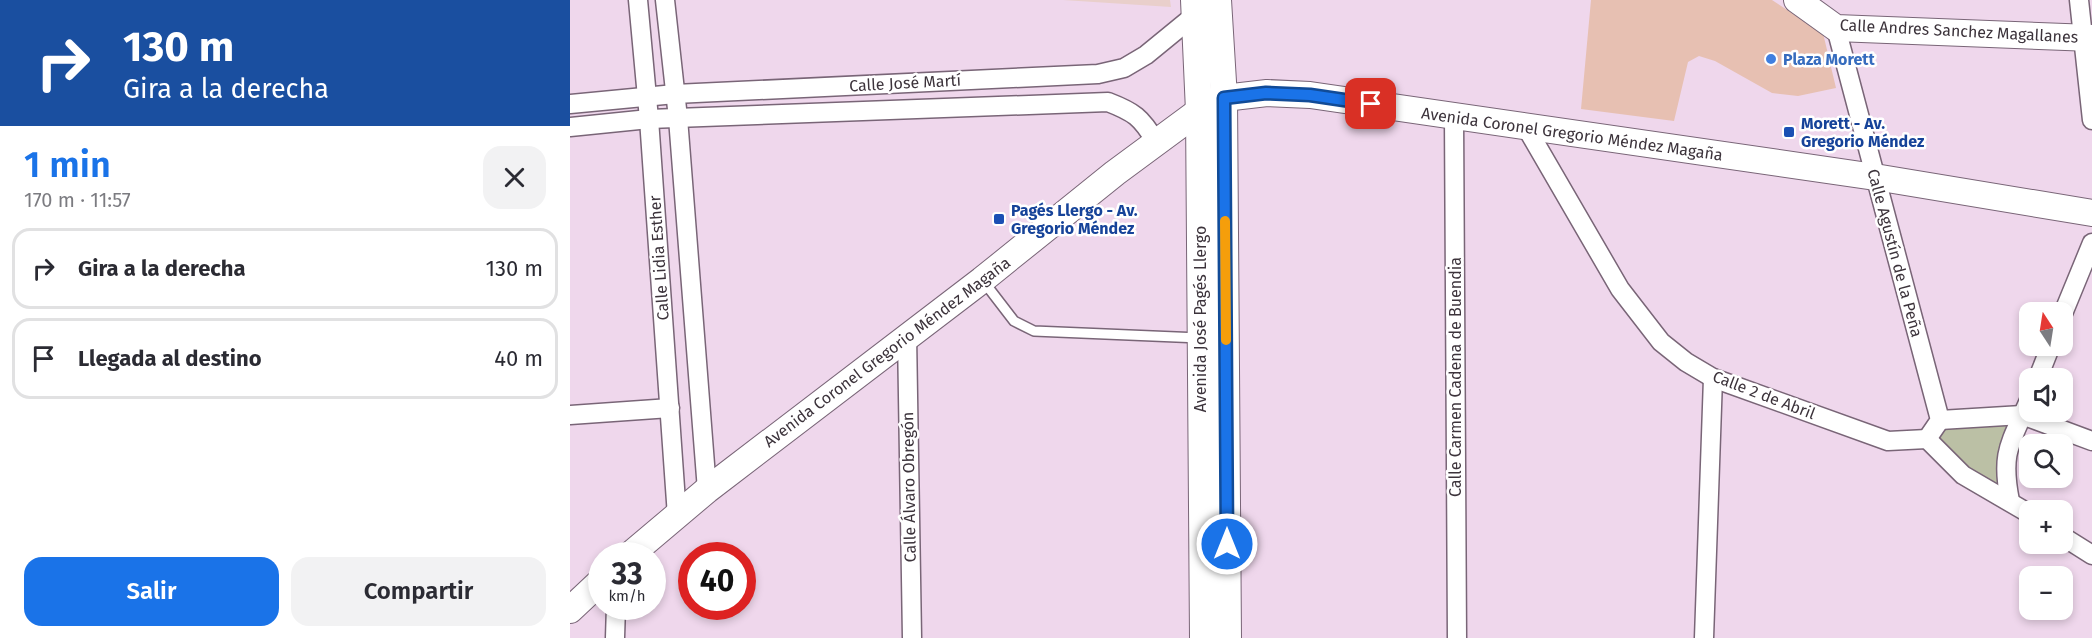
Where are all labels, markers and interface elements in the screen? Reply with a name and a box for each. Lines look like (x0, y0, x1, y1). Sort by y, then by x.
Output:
street label: Calle Andres Sanchez Magallanes (1839, 15, 2079, 47)
text: 130 m (123, 22, 234, 72)
icon: right (24, 24, 102, 102)
place label: Plaza Morett (1783, 50, 1875, 69)
marker: Plaza Morett (1764, 52, 1778, 66)
street label: Calle José Martí (849, 71, 962, 95)
text: Gira a la derecha (123, 73, 329, 105)
pin (1345, 78, 1396, 129)
icon: arrive (1354, 87, 1387, 120)
street label: Avenida Coronel Gregorio Méndez Magaña (1420, 103, 1724, 165)
place label: Morett - Av. Gregorio Méndez (1801, 114, 1925, 151)
marker: Morett - Av. Gregorio Méndez (1782, 125, 1796, 139)
text: 1 min (24, 143, 111, 187)
button: close (483, 146, 546, 209)
street label: Calle Agustín de la Peña (1863, 167, 1927, 339)
text: 170 m · 11:57 (24, 188, 131, 212)
street label: Calle Lidia Esther (645, 194, 673, 321)
place label: Pagés Llergo - Av. Gregorio Méndez (1011, 201, 1138, 238)
marker: Pagés Llergo - Av. Gregorio Méndez (992, 212, 1006, 226)
street label: Avenida José Pagés Llergo (1191, 226, 1210, 412)
icon: right (27, 252, 60, 285)
street label: Avenida Coronel Gregorio Méndez Magaña (760, 253, 1014, 451)
text: Gira a la derecha (78, 255, 246, 282)
text: 130 m (486, 255, 543, 282)
street label: Calle Carmen Cadena de Buendia (1446, 257, 1465, 497)
north arrow (2019, 302, 2073, 356)
map controls (2019, 302, 2073, 620)
icon: arrive (27, 342, 60, 375)
text: Llegada al destino (78, 345, 262, 372)
text: 40 m (494, 345, 543, 372)
street label: Calle 2 de Abril (1710, 367, 1818, 423)
button: sound (2019, 368, 2073, 422)
street label: Calle Álvaro Obregón (897, 412, 920, 563)
button: search (2019, 434, 2073, 488)
button: + (2019, 500, 2073, 554)
position arrow (1195, 512, 1259, 576)
speed limit sign: 40 (678, 542, 756, 620)
text: 33 (611, 556, 643, 592)
button: Salir (24, 557, 279, 626)
button: Compartir (291, 557, 546, 626)
button: − (2019, 566, 2073, 620)
text: km/h (608, 587, 646, 605)

